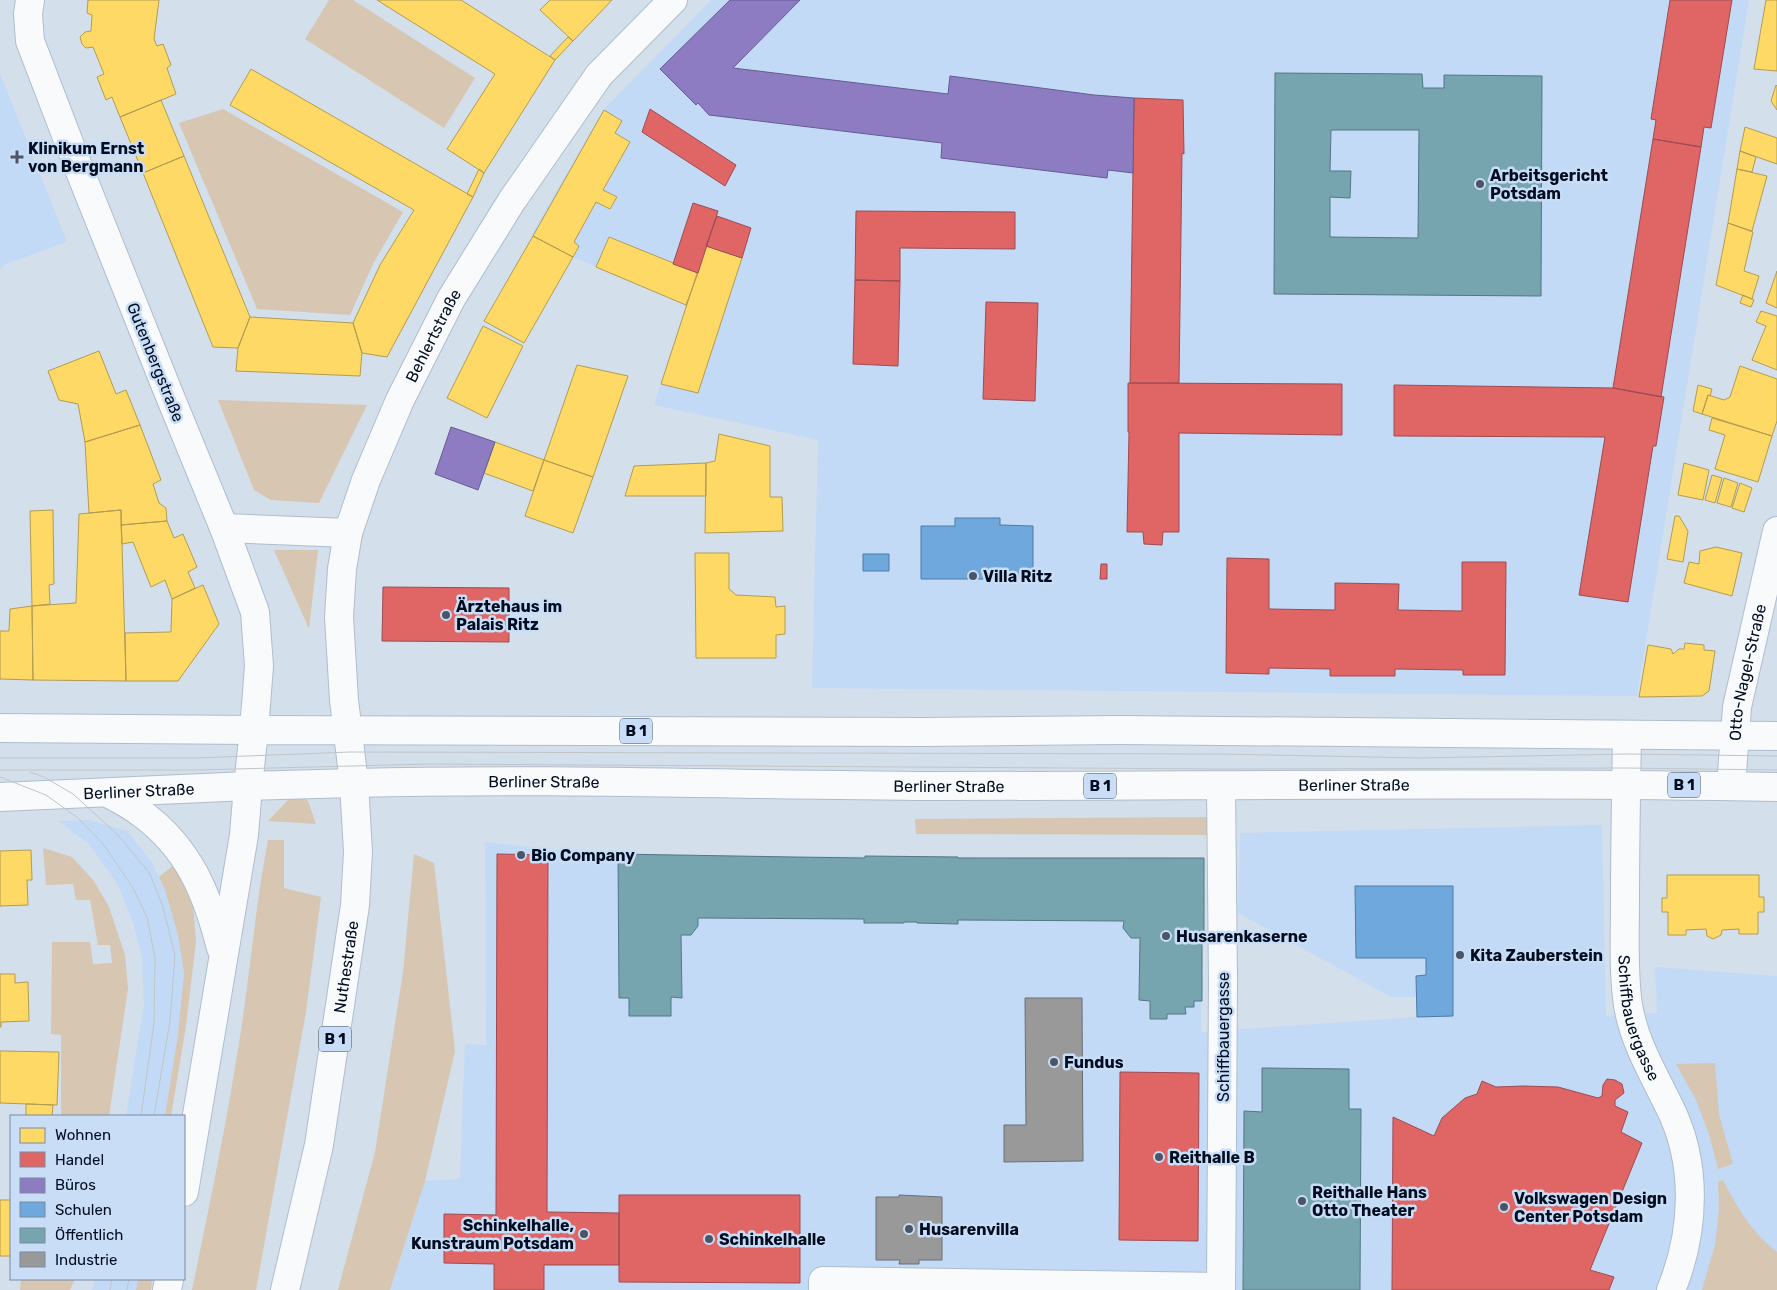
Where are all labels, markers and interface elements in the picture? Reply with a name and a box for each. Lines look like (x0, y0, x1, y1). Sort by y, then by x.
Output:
place label: Klinikum Ernst von Bergmann (28, 139, 145, 176)
marker: Klinikum Ernst von Bergmann (10, 150, 24, 164)
place label: Arbeitsgericht Potsdam (1490, 166, 1608, 203)
marker: Arbeitsgericht Potsdam (1474, 178, 1486, 190)
street label: Behlertstraße (402, 285, 465, 385)
street label: Gutenbergstraße (123, 300, 188, 425)
place label: Villa Ritz (983, 567, 1053, 586)
marker: Villa Ritz (967, 570, 979, 582)
place label: Ärztehaus im Palais Ritz (456, 597, 562, 634)
street label: Otto-Nagel-Straße (1725, 602, 1770, 742)
marker: Ärztehaus im Palais Ritz (440, 609, 452, 621)
road number: B 1 (620, 718, 652, 744)
street label: Berliner Straße (488, 772, 600, 792)
road number: B 1 (1668, 772, 1700, 798)
road number: B 1 (1084, 774, 1116, 798)
street label: Berliner Straße (1298, 776, 1410, 795)
street label: Berliner Straße (893, 777, 1005, 796)
street label: Berliner Straße (83, 779, 195, 803)
place label: Bio Company (531, 846, 635, 865)
marker: Bio Company (515, 849, 527, 861)
street label: Nuthestraße (330, 919, 363, 1015)
place label: Husarenkaserne (1176, 927, 1308, 946)
marker: Husarenkaserne (1160, 930, 1172, 942)
place label: Kita Zauberstein (1470, 946, 1603, 965)
marker: Kita Zauberstein (1454, 949, 1466, 961)
street label: Schiffbauergasse (1615, 955, 1664, 1084)
street label: Schiffbauergasse (1214, 972, 1233, 1102)
road number: B 1 (319, 1026, 351, 1052)
place label: Fundus (1064, 1053, 1124, 1072)
marker: Fundus (1048, 1056, 1060, 1068)
legend (10, 1115, 185, 1280)
text: Wohnen (55, 1126, 111, 1144)
place label: Reithalle B (1169, 1148, 1255, 1167)
text: Handel (55, 1151, 104, 1169)
marker: Reithalle B (1153, 1151, 1165, 1163)
text: Büros (55, 1176, 96, 1194)
place label: Reithalle Hans Otto Theater (1312, 1183, 1427, 1220)
place label: Volkswagen Design Center Potsdam (1514, 1189, 1667, 1226)
marker: Reithalle Hans Otto Theater (1296, 1195, 1308, 1207)
text: Schulen (55, 1201, 112, 1219)
marker: Volkswagen Design Center Potsdam (1498, 1201, 1510, 1213)
place label: Schinkelhalle, Kunstraum Potsdam (411, 1216, 574, 1253)
place label: Husarenvilla (919, 1220, 1019, 1239)
marker: Husarenvilla (903, 1223, 915, 1235)
text: Öffentlich (55, 1226, 123, 1244)
marker: Schinkelhalle, Kunstraum Potsdam (578, 1228, 590, 1240)
place label: Schinkelhalle (719, 1230, 826, 1249)
marker: Schinkelhalle (703, 1233, 715, 1245)
text: Industrie (55, 1251, 117, 1269)

